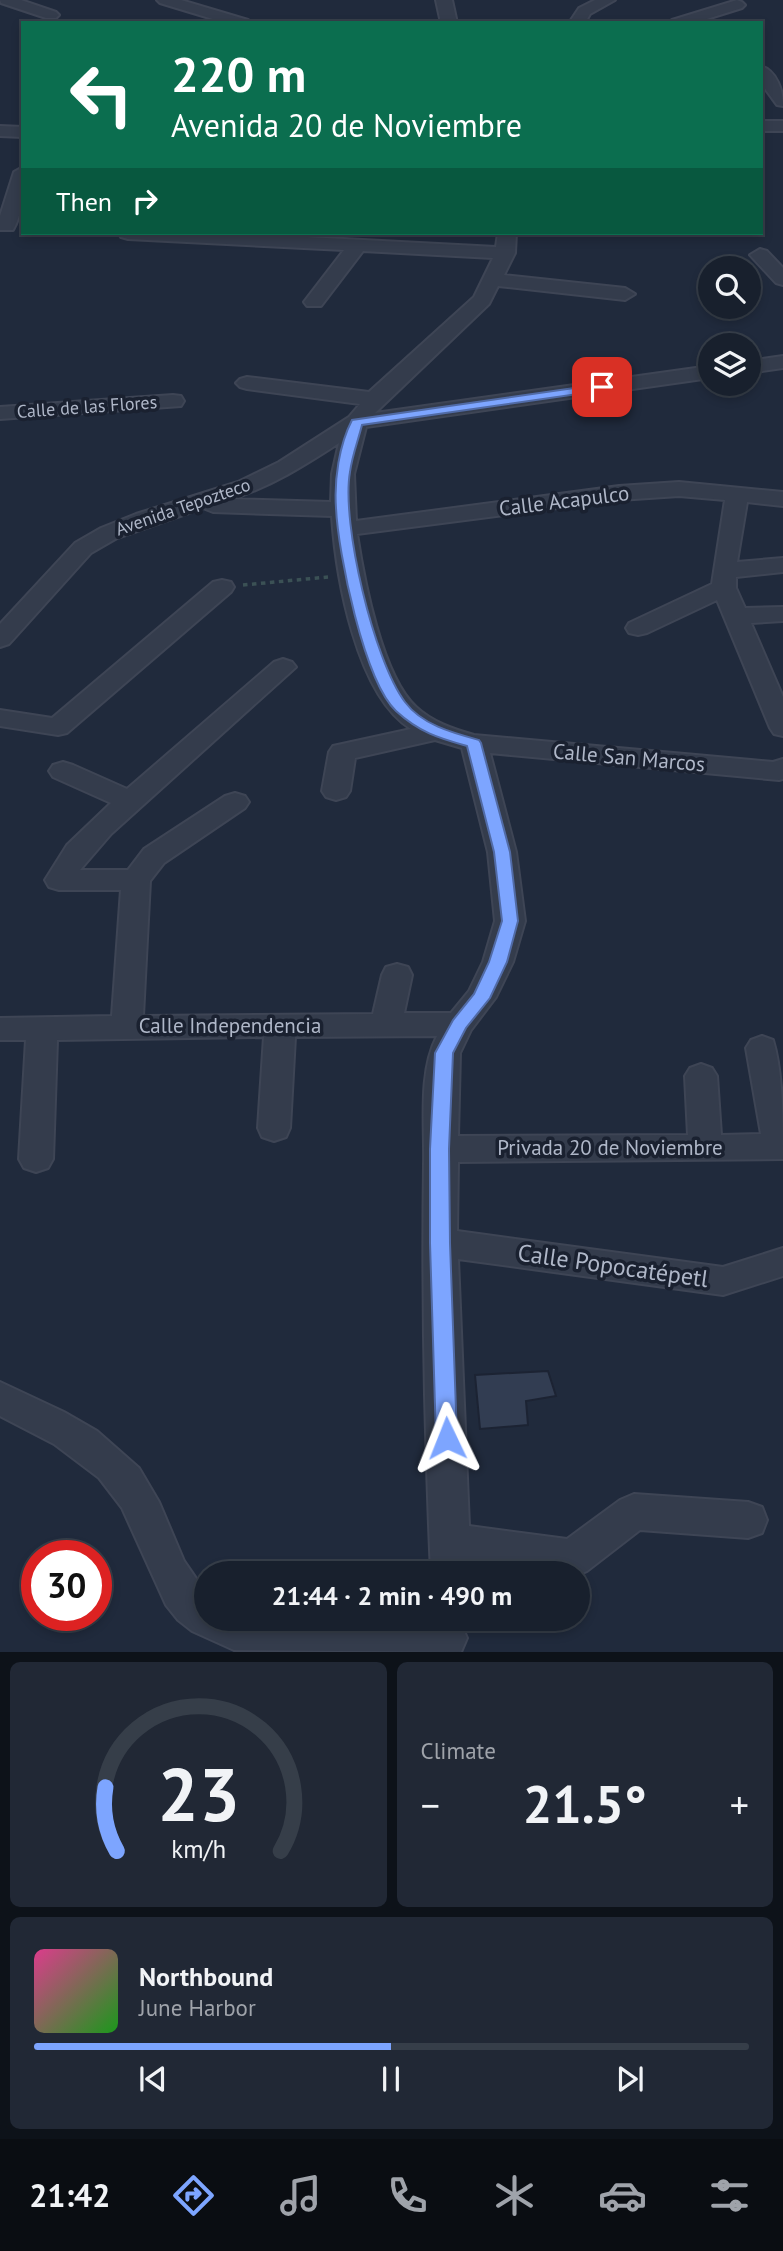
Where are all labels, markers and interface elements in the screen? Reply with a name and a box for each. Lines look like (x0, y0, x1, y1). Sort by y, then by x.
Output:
text: 220 m (171, 42, 306, 106)
icon: left (56, 49, 147, 140)
text: Avenida 20 de Noviembre (171, 104, 522, 146)
icon: right (126, 182, 164, 220)
text: Then (56, 185, 112, 218)
map controls (698, 256, 761, 396)
button: search (698, 256, 761, 319)
button: layers (698, 333, 761, 396)
pin (572, 357, 632, 417)
icon: arrive (583, 368, 621, 406)
street label: Calle de las Flores (16, 390, 158, 423)
street label: Avenida Tepozteco (112, 473, 253, 540)
street label: Calle Acapulco (497, 479, 631, 522)
street label: Calle San Marcos (552, 737, 706, 778)
street label: Calle Independencia (139, 1012, 321, 1039)
street label: Privada 20 de Noviembre (497, 1134, 723, 1161)
street label: Calle Popocatépetl (516, 1237, 710, 1294)
position arrow (410, 1401, 484, 1475)
speed limit sign: 30 (21, 1540, 112, 1631)
text: 21:44 · 2 min · 490 m (272, 1579, 512, 1612)
text: Climate (421, 1736, 496, 1765)
text: 23 (157, 1747, 240, 1841)
text: 21.5° (523, 1770, 647, 1837)
text: − (421, 1780, 440, 1829)
text: + (730, 1780, 749, 1829)
text: km/h (171, 1832, 226, 1864)
text: Northbound (139, 1960, 273, 1993)
text: June Harbor (139, 1993, 256, 2022)
icon: previous (134, 2060, 172, 2098)
icon: pause (372, 2060, 410, 2098)
icon: next (611, 2060, 649, 2098)
icon: directions (169, 2171, 218, 2220)
icon: music (276, 2171, 325, 2220)
icon: phone (383, 2171, 432, 2220)
icon: climate (490, 2171, 539, 2220)
icon: car (598, 2171, 647, 2220)
icon: filters (705, 2171, 754, 2220)
text: 21:42 (29, 2174, 110, 2216)

